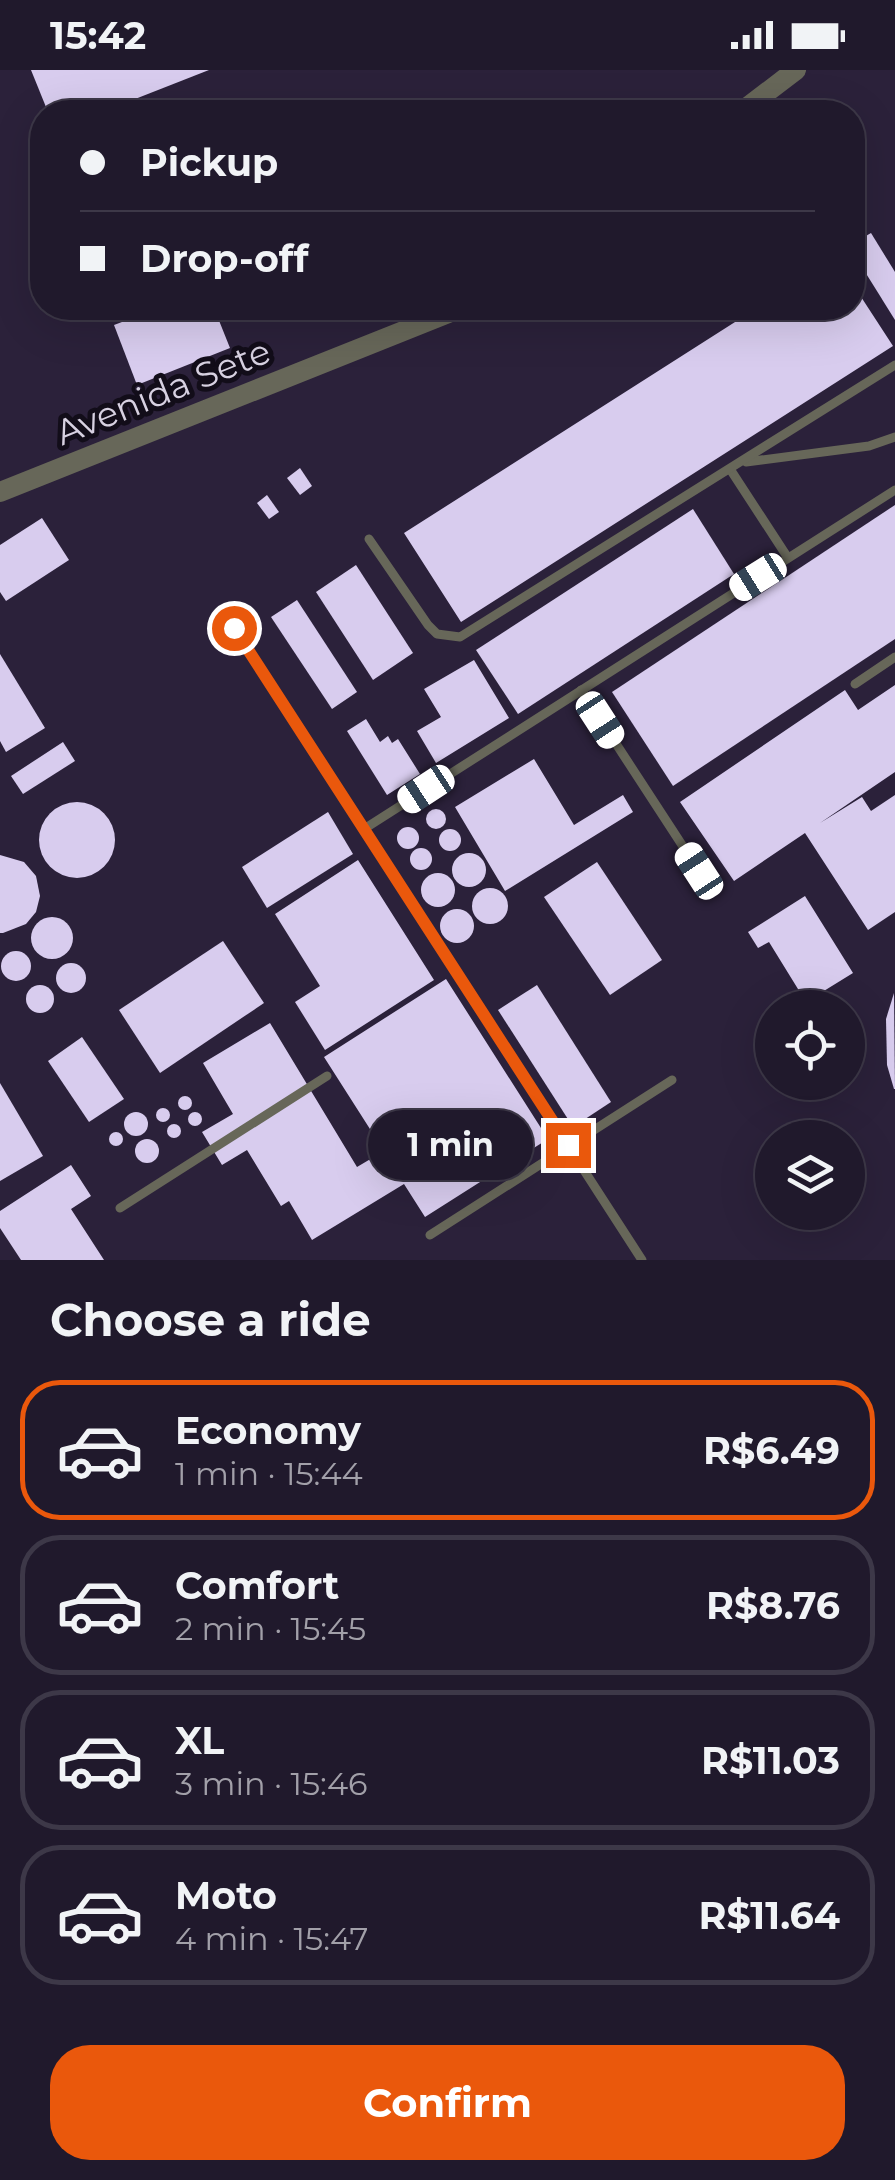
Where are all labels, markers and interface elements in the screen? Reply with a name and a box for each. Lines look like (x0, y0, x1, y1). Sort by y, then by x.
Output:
text: 15:42 (50, 12, 146, 59)
text: Pickup (140, 139, 278, 186)
text: Drop-off (140, 235, 309, 282)
street label: Avenida Sete (49, 329, 276, 454)
car (725, 548, 791, 606)
route start (212, 606, 257, 651)
car (571, 687, 629, 753)
car (393, 760, 459, 818)
car (670, 838, 728, 904)
map controls (755, 990, 865, 1230)
button: locate (755, 990, 865, 1100)
callout: 1 min (368, 1110, 533, 1180)
button: layers (755, 1120, 865, 1230)
route end (546, 1123, 591, 1168)
text: 1 min (407, 1125, 494, 1164)
text: Choose a ride (50, 1292, 371, 1347)
icon: car (55, 1405, 145, 1495)
text: Economy (175, 1407, 361, 1454)
text: R$6.49 (703, 1427, 840, 1474)
text: 1 min · 15:44 (175, 1454, 363, 1493)
icon: car (55, 1560, 145, 1650)
text: Comfort (175, 1562, 339, 1609)
text: R$8.76 (706, 1582, 840, 1629)
text: 2 min · 15:45 (175, 1609, 366, 1648)
icon: car (55, 1715, 145, 1805)
text: XL (175, 1717, 224, 1764)
text: R$11.03 (701, 1737, 840, 1784)
text: 3 min · 15:46 (175, 1764, 368, 1803)
icon: car (55, 1870, 145, 1960)
text: Moto (175, 1872, 277, 1919)
text: R$11.64 (699, 1892, 840, 1939)
text: 4 min · 15:47 (175, 1919, 368, 1958)
button: Confirm (50, 2045, 845, 2160)

